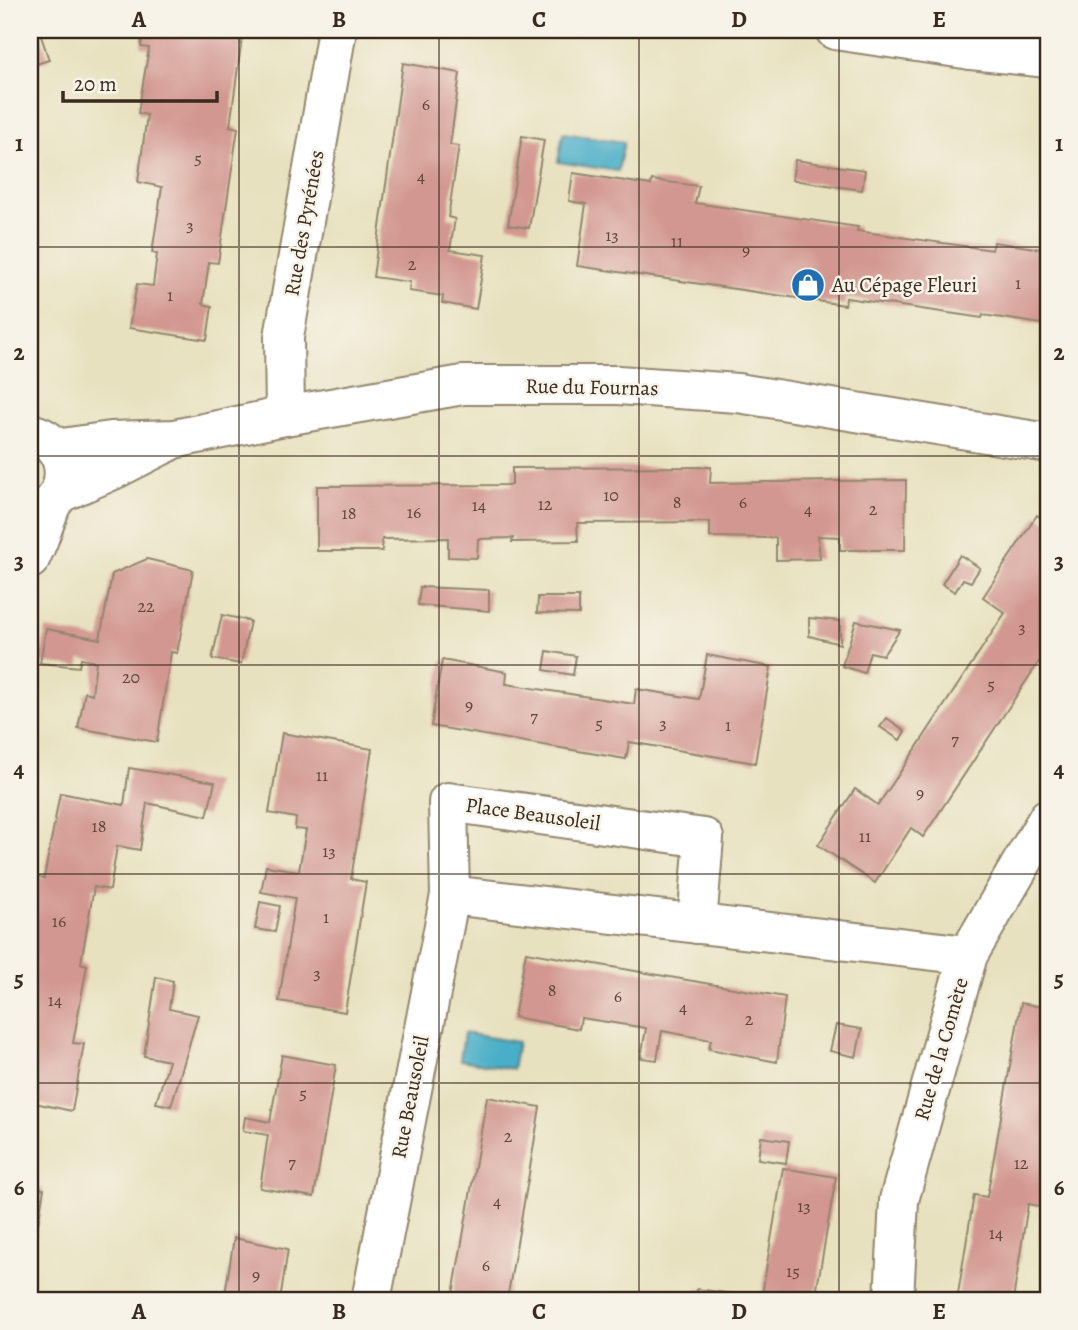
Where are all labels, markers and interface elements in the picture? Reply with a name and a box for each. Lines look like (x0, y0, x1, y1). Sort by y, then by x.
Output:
text: A (131, 4, 147, 35)
text: B (332, 4, 346, 35)
text: C (532, 4, 546, 35)
text: D (731, 4, 747, 35)
text: E (932, 4, 946, 35)
scale bar (63, 60, 217, 104)
text: 20 m (74, 70, 117, 98)
house number: 6 (422, 92, 430, 116)
text: 1 (15, 128, 23, 159)
text: 1 (1055, 128, 1063, 159)
house number: 5 (194, 146, 202, 170)
street label: Rue des Pyrénées (277, 148, 331, 298)
house number: 4 (417, 164, 425, 188)
house number: 3 (186, 213, 194, 237)
house number: 13 (605, 223, 619, 247)
house number: 11 (671, 229, 683, 253)
house number: 9 (742, 238, 750, 262)
house number: 2 (408, 252, 417, 276)
shop icon: Au Cépage Fleuri (789, 266, 827, 304)
place label: Au Cépage Fleuri (831, 271, 977, 299)
house number: 1 (1015, 271, 1021, 295)
house number: 1 (167, 283, 173, 307)
text: 2 (13, 337, 25, 368)
text: 2 (1053, 337, 1065, 368)
street label: Rue du Fournas (525, 372, 659, 402)
house number: 10 (603, 483, 619, 507)
house number: 8 (673, 490, 681, 514)
house number: 6 (739, 490, 747, 514)
house number: 12 (538, 492, 553, 516)
house number: 14 (472, 493, 486, 517)
house number: 4 (804, 497, 812, 521)
house number: 2 (869, 497, 878, 521)
house number: 16 (407, 500, 421, 524)
house number: 18 (342, 501, 356, 525)
text: 3 (14, 546, 24, 577)
text: 3 (1054, 546, 1064, 577)
house number: 22 (137, 594, 155, 618)
house number: 3 (1018, 615, 1026, 639)
house number: 20 (122, 665, 140, 689)
house number: 5 (987, 672, 995, 696)
house number: 9 (465, 693, 473, 717)
house number: 7 (530, 704, 538, 728)
house number: 5 (595, 711, 603, 735)
house number: 3 (659, 711, 667, 735)
house number: 1 (725, 713, 731, 737)
house number: 7 (951, 727, 959, 751)
text: 4 (14, 754, 25, 785)
text: 4 (1054, 754, 1065, 785)
house number: 11 (316, 763, 328, 787)
house number: 9 (916, 781, 924, 805)
street label: Place Beausoleil (464, 791, 602, 837)
house number: 18 (92, 814, 106, 838)
house number: 11 (859, 824, 871, 848)
house number: 13 (322, 839, 336, 863)
house number: 1 (323, 905, 329, 929)
house number: 16 (52, 909, 66, 933)
house number: 3 (313, 961, 321, 985)
text: 5 (14, 963, 24, 994)
text: 5 (1054, 963, 1064, 994)
street label: Rue de la Comète (907, 974, 975, 1124)
house number: 8 (548, 978, 556, 1002)
house number: 6 (614, 984, 622, 1008)
house number: 14 (48, 988, 62, 1012)
house number: 4 (679, 995, 687, 1019)
house number: 2 (745, 1007, 754, 1031)
street label: Rue Beausoleil (384, 1033, 436, 1161)
house number: 5 (299, 1081, 307, 1105)
house number: 2 (504, 1124, 513, 1148)
house number: 7 (288, 1150, 296, 1174)
house number: 12 (1014, 1151, 1029, 1175)
text: 6 (14, 1172, 25, 1203)
text: 6 (1054, 1172, 1065, 1203)
house number: 4 (493, 1189, 501, 1213)
house number: 13 (797, 1194, 811, 1218)
house number: 14 (989, 1221, 1003, 1245)
house number: 6 (482, 1253, 490, 1277)
house number: 15 (786, 1259, 800, 1283)
house number: 9 (252, 1263, 260, 1287)
text: A (131, 1296, 147, 1327)
text: B (332, 1296, 346, 1327)
text: C (532, 1296, 546, 1327)
text: D (731, 1296, 747, 1327)
text: E (932, 1296, 946, 1327)

